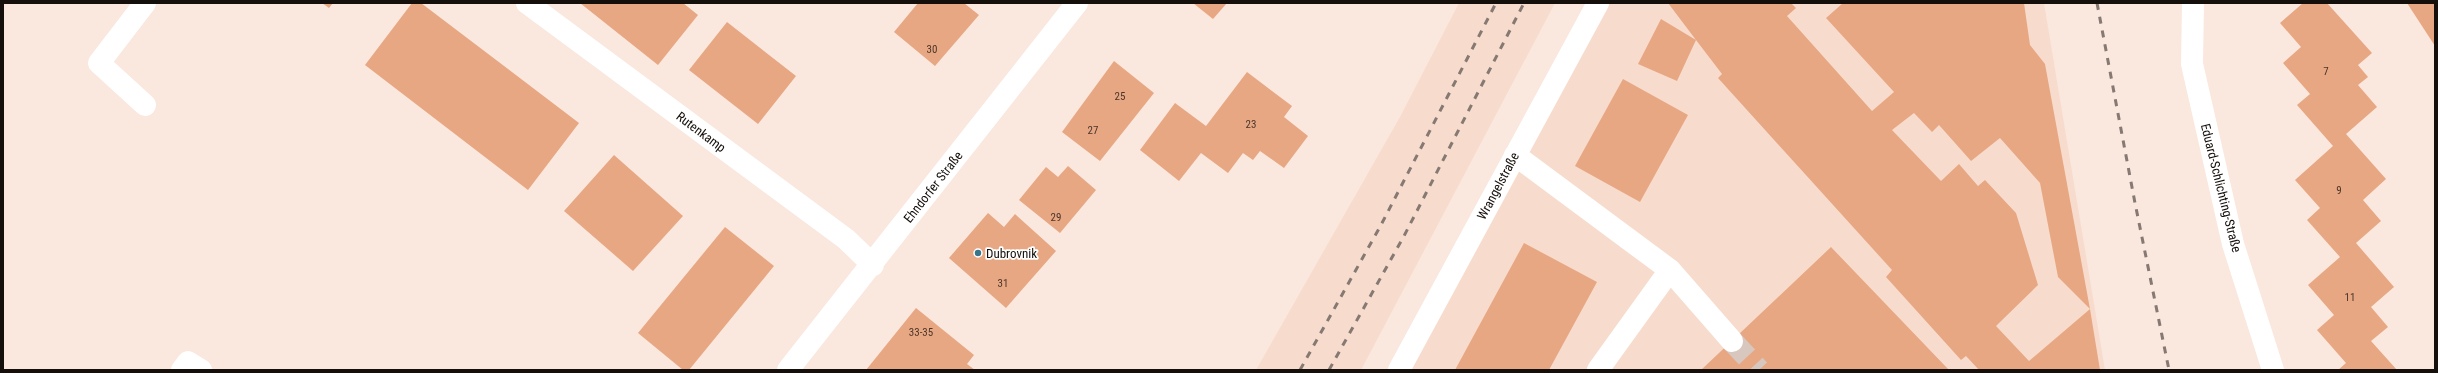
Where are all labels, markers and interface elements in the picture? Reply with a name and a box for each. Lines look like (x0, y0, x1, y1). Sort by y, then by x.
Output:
house number: 30 (927, 43, 937, 56)
house number: 7 (2323, 65, 2329, 78)
house number: 25 (1115, 90, 1125, 103)
street label: Rutenkamp (673, 109, 729, 155)
house number: 23 (1246, 118, 1256, 131)
street label: Eduard-Schlichting-Straße (2198, 122, 2244, 254)
house number: 27 (1088, 124, 1098, 137)
street label: Ehndorfer Straße (900, 148, 966, 226)
street label: Wrangelstraße (1474, 150, 1522, 222)
house number: 9 (2336, 184, 2342, 197)
house number: 29 (1051, 211, 1061, 224)
place label: Dubrovnik (986, 246, 1037, 261)
marker: Dubrovnik (973, 248, 983, 258)
house number: 31 (998, 277, 1008, 290)
house number: 11 (2345, 291, 2355, 304)
house number: 33-35 (909, 326, 933, 339)

